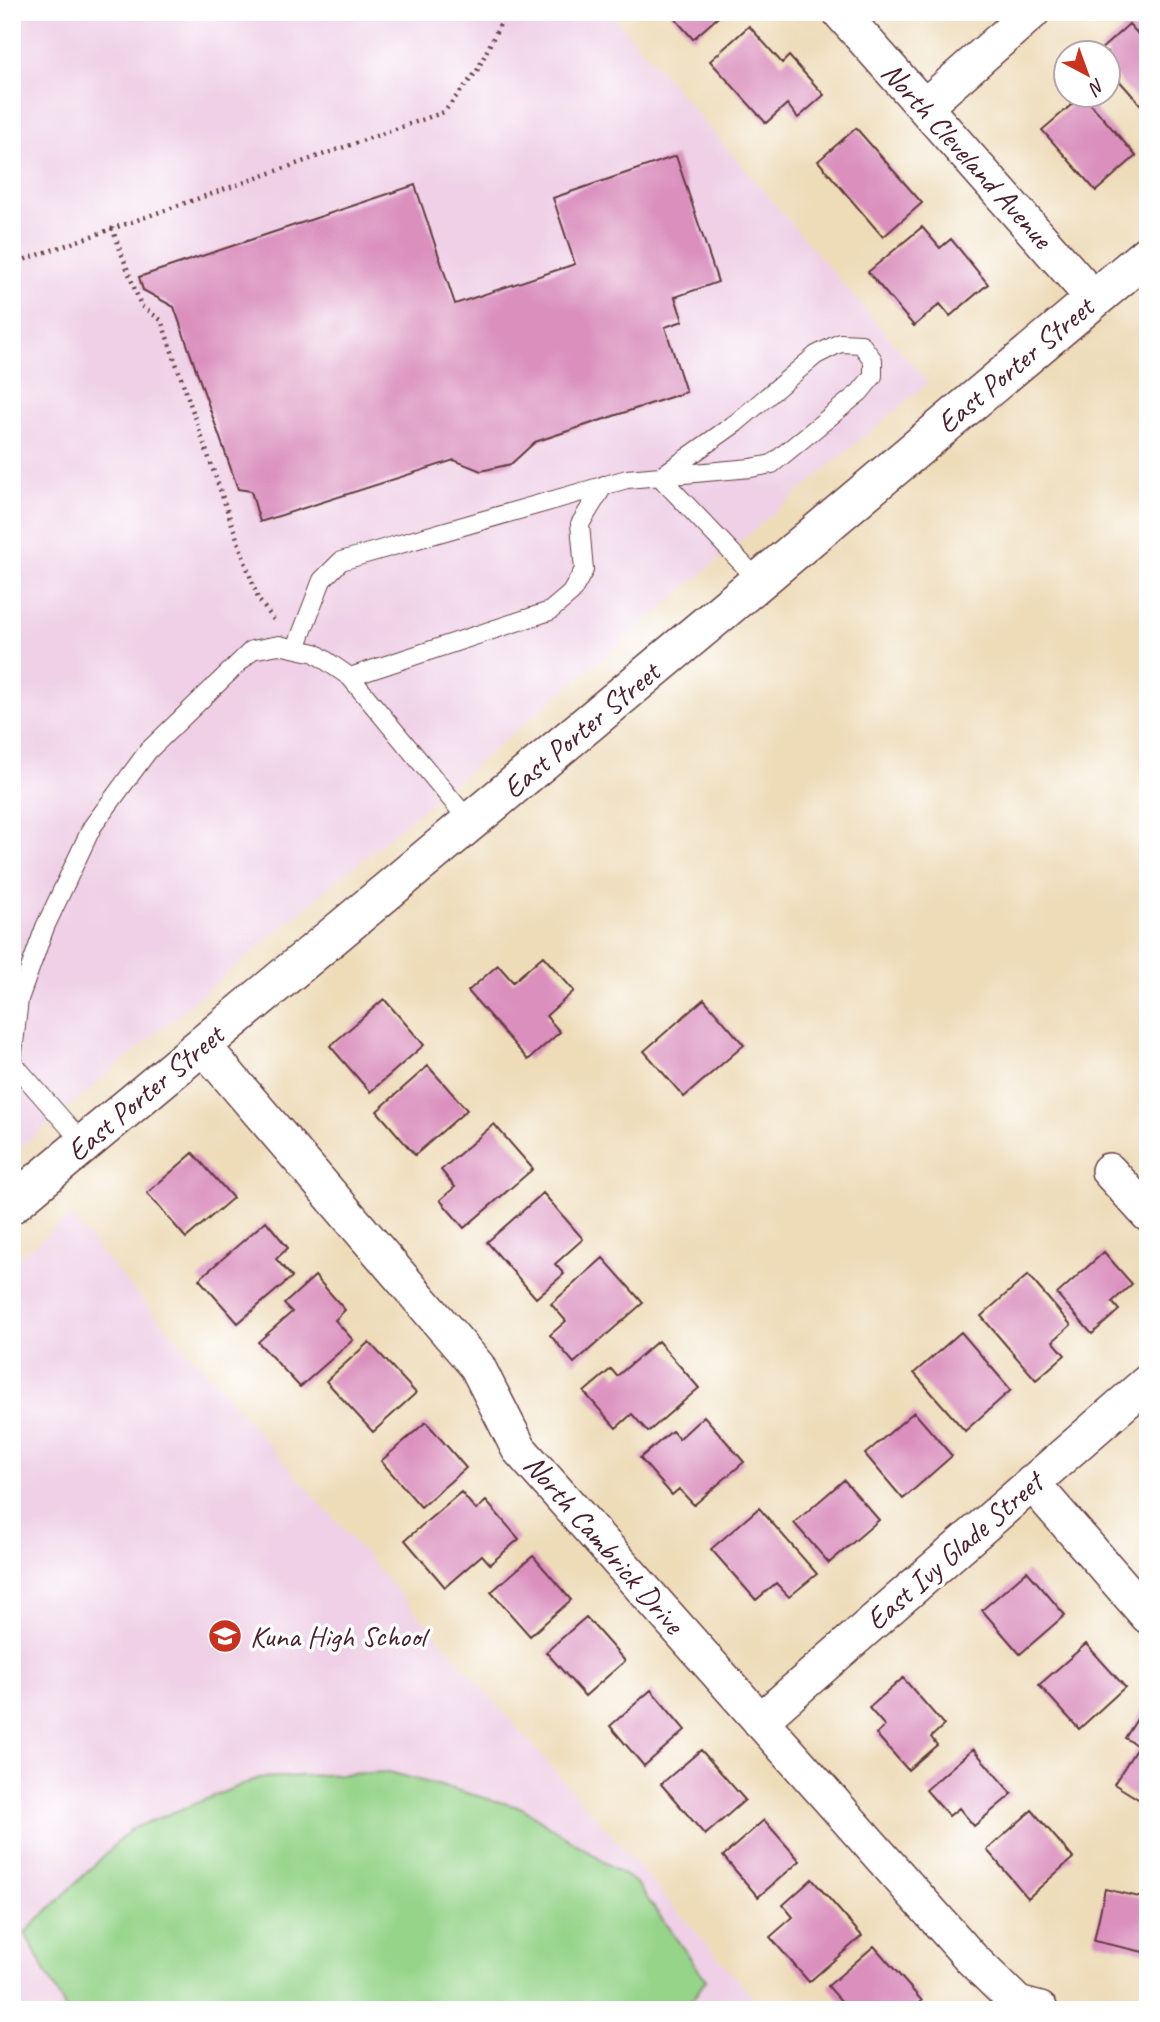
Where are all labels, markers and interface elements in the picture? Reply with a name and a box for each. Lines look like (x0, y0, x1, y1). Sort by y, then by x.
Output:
north arrow (1052, 38, 1122, 108)
street label: North Cleveland Avenue (873, 54, 1062, 258)
text: N (1083, 73, 1110, 101)
street label: East Porter Street (929, 286, 1104, 442)
street label: East Porter Street (495, 651, 670, 807)
street label: East Porter Street (59, 1014, 234, 1170)
street label: North Cambrick Drive (516, 1446, 694, 1643)
street label: East Ivy Glade Street (858, 1461, 1053, 1638)
school or university icon: Kuna High School (206, 1617, 244, 1655)
place label: Kuna High School (250, 1617, 430, 1655)

